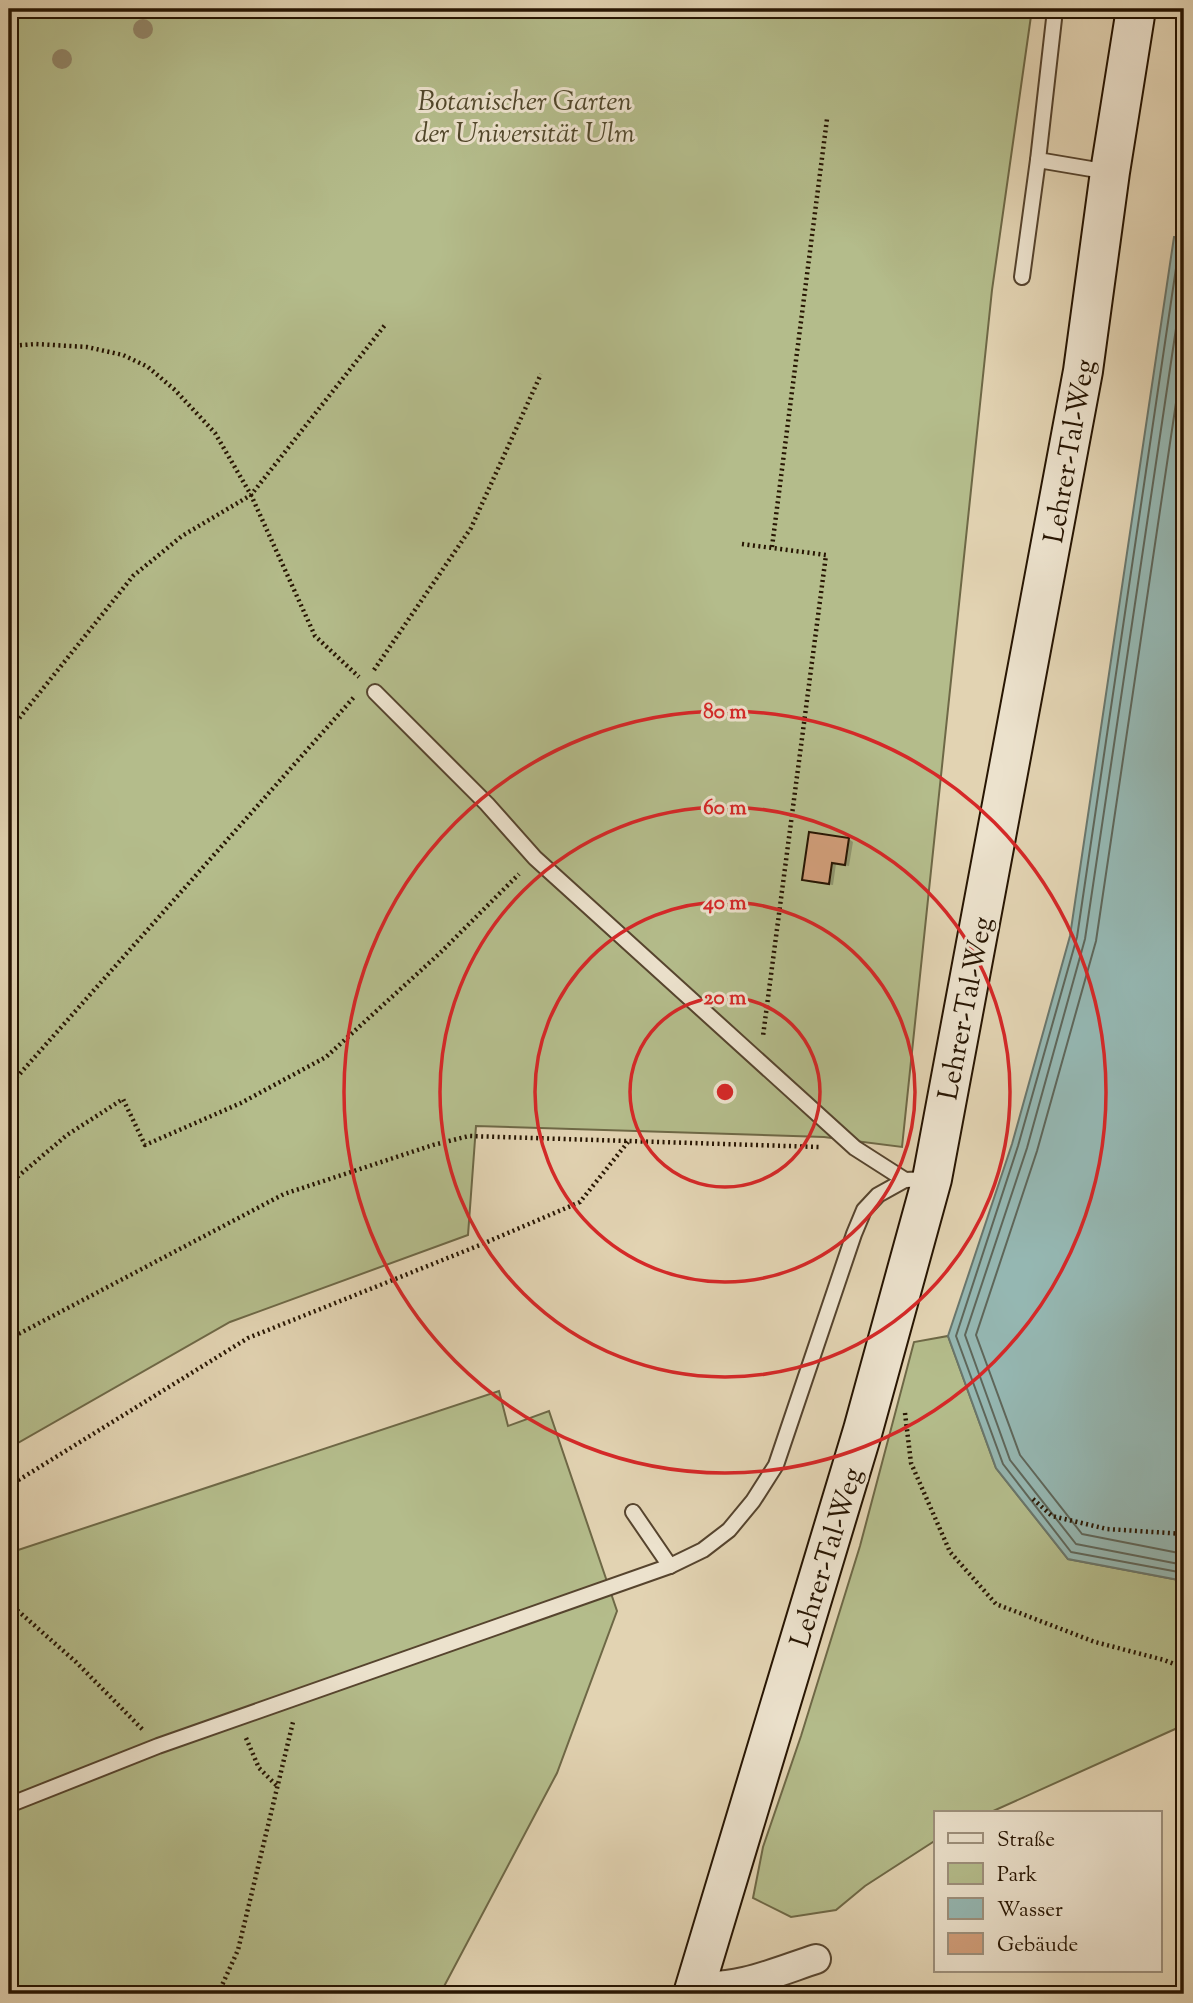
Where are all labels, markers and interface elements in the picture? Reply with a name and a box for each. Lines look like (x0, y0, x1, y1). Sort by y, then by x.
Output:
park label: Botanischer Garten der Universität Ulm (415, 83, 635, 155)
street label: Lehrer-Tal-Weg (1035, 356, 1107, 547)
text: 80 m (703, 698, 747, 728)
text: 60 m (703, 794, 747, 824)
text: 40 m (702, 889, 747, 919)
street label: Lehrer-Tal-Weg (930, 913, 1004, 1104)
text: 20 m (704, 984, 747, 1014)
centre of rings (713, 1080, 737, 1104)
street label: Lehrer-Tal-Weg (782, 1463, 874, 1653)
legend (934, 1811, 1162, 1972)
text: Straße (997, 1826, 1055, 1856)
text: Park (997, 1861, 1038, 1891)
text: Wasser (997, 1896, 1063, 1926)
text: Gebäude (997, 1931, 1078, 1961)

